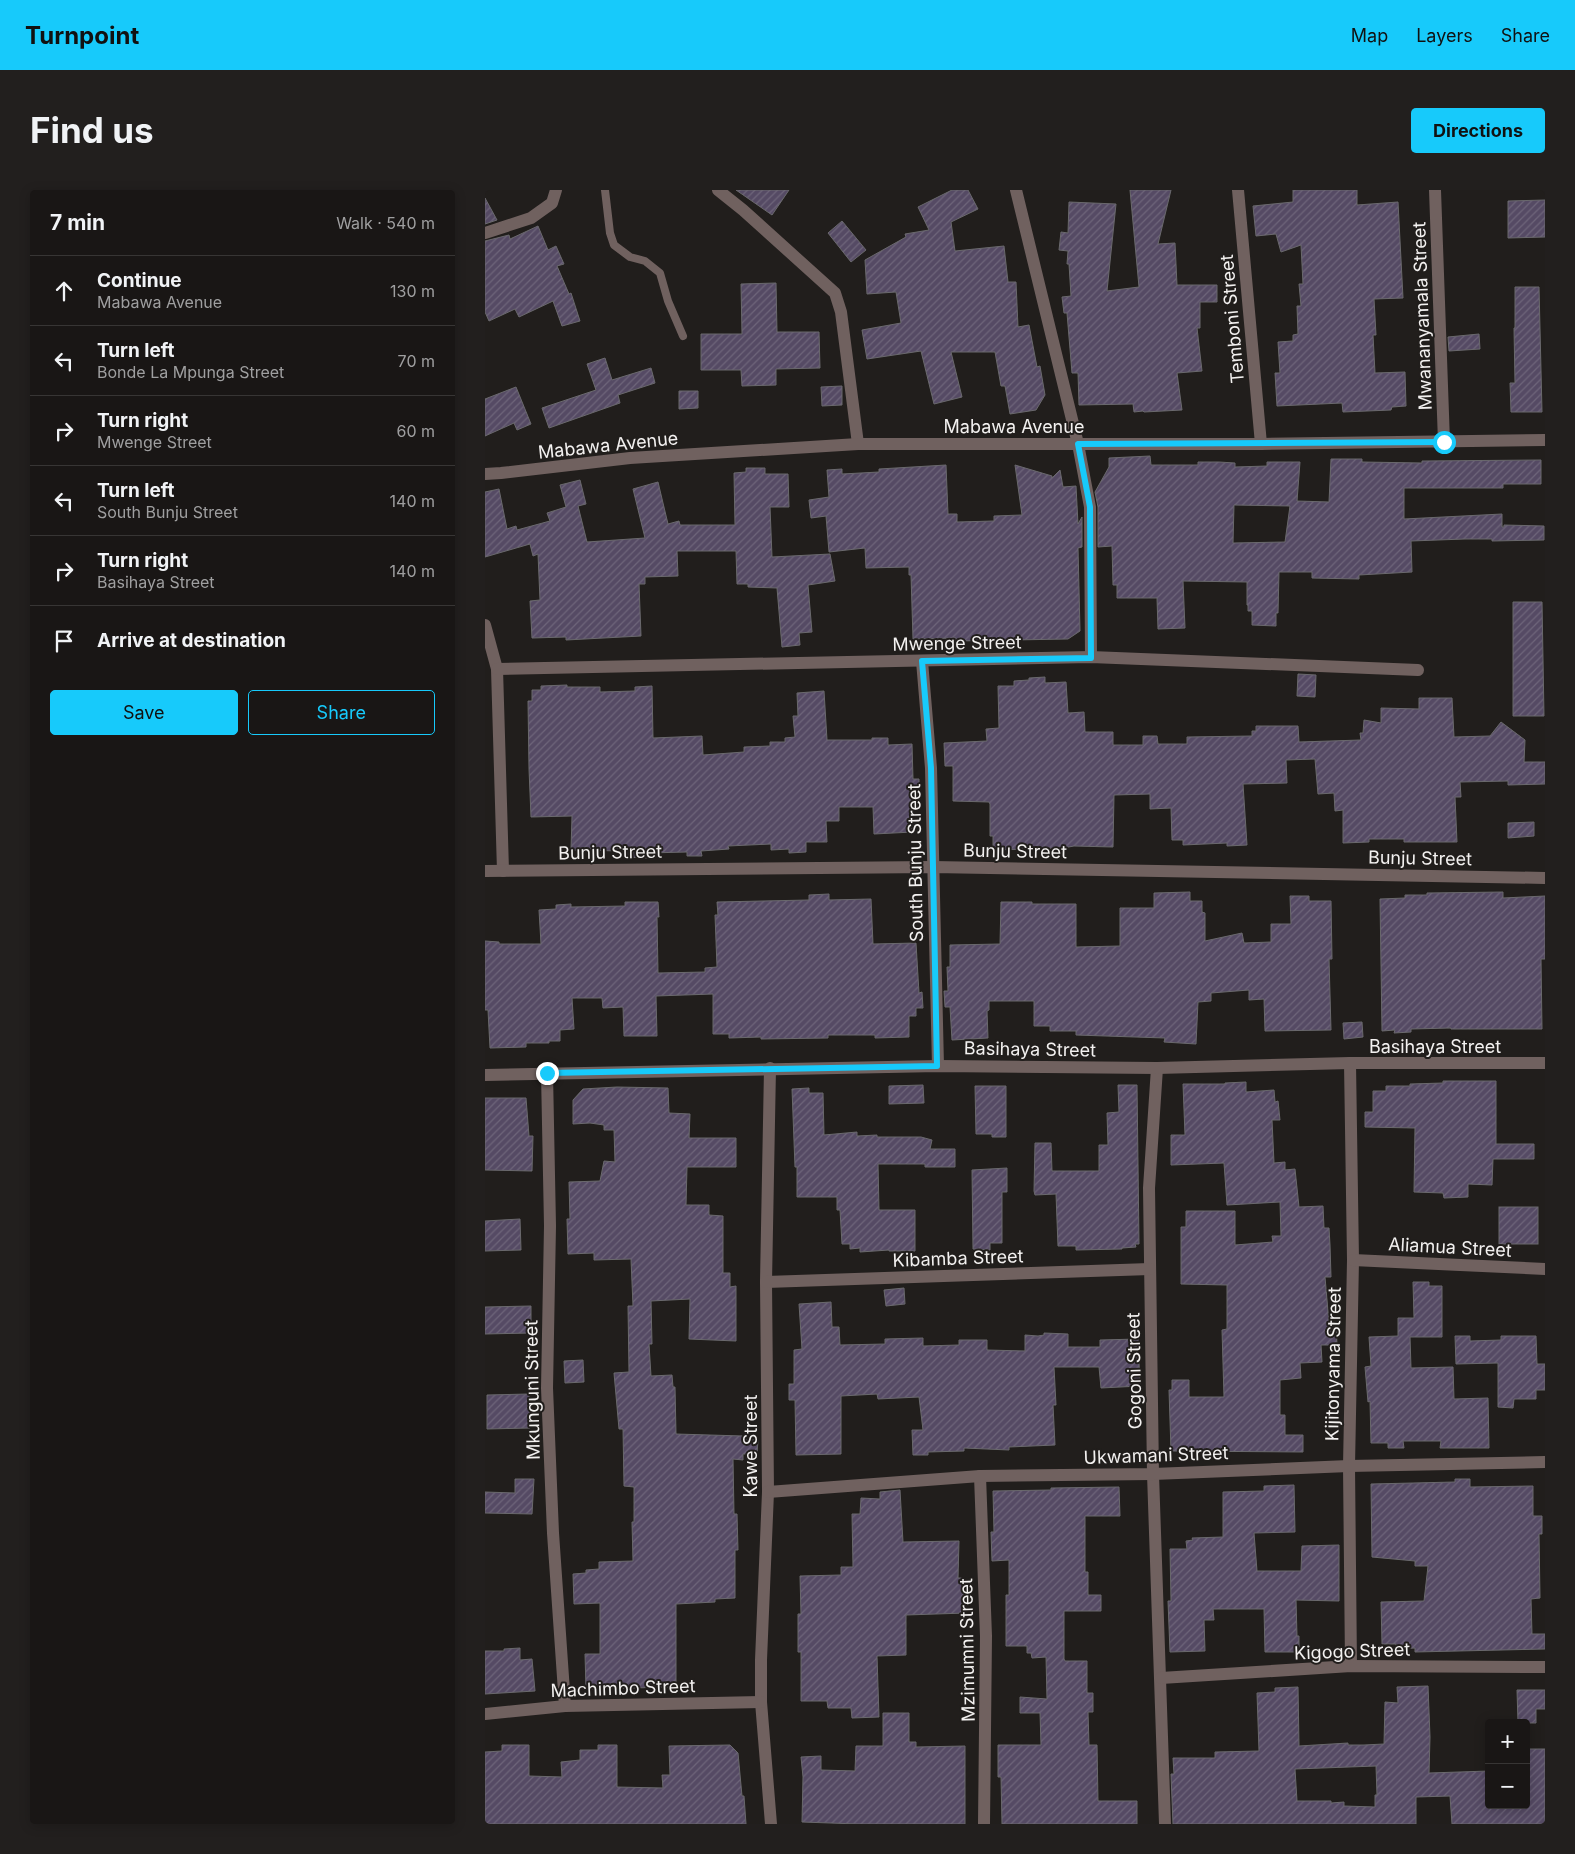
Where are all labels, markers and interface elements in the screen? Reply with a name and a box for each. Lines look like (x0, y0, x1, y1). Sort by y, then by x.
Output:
text: Turnpoint (25, 21, 139, 50)
text: Map (1351, 25, 1388, 46)
text: Layers (1416, 25, 1473, 46)
text: Share (1501, 25, 1550, 46)
button: Directions (1411, 108, 1545, 153)
text: Find us (30, 109, 154, 151)
text: 7 min (50, 210, 105, 235)
text: Walk · 540 m (336, 213, 435, 233)
street label: Mwananyamala Street (1408, 221, 1436, 411)
street label: Temboni Street (1216, 254, 1248, 384)
text: Continue (97, 269, 182, 292)
icon: ahead (50, 277, 78, 305)
text: 130 m (390, 281, 435, 301)
text: Mabawa Avenue (97, 292, 222, 312)
text: Turn left (97, 339, 175, 362)
icon: left (50, 347, 78, 375)
text: 70 m (398, 351, 435, 371)
text: Bonde La Mpunga Street (97, 362, 284, 382)
text: Turn right (97, 409, 188, 432)
street label: Mabawa Avenue (944, 416, 1084, 437)
icon: right (50, 417, 78, 445)
text: 60 m (396, 421, 435, 441)
street label: Mabawa Avenue (537, 427, 679, 463)
route start (1433, 431, 1456, 454)
text: Mwenge Street (97, 432, 212, 452)
text: Turn left (97, 479, 175, 502)
icon: left (50, 487, 78, 515)
text: 140 m (390, 491, 435, 511)
text: South Bunju Street (97, 502, 238, 522)
text: Turn right (97, 549, 188, 572)
icon: right (50, 557, 78, 585)
text: 140 m (390, 561, 435, 581)
text: Basihaya Street (97, 572, 215, 592)
icon: arrive (50, 627, 78, 655)
text: Arrive at destination (97, 629, 286, 652)
street label: Mwenge Street (892, 631, 1022, 655)
button: Save (50, 690, 238, 735)
button: Share (248, 690, 435, 735)
street label: South Bunju Street (903, 783, 927, 942)
street label: Bunju Street (963, 840, 1067, 862)
street label: Bunju Street (558, 841, 662, 863)
street label: Bunju Street (1368, 847, 1472, 869)
street label: Basihaya Street (1369, 1036, 1501, 1057)
street label: Basihaya Street (964, 1037, 1096, 1061)
route end (536, 1062, 559, 1085)
street label: Aliamua Street (1388, 1233, 1512, 1261)
street label: Kibamba Street (892, 1245, 1024, 1271)
street label: Kijitonyama Street (1321, 1287, 1345, 1441)
street label: Gogoni Street (1122, 1312, 1146, 1430)
street label: Mkunguni Street (520, 1320, 544, 1460)
street label: Kawe Street (740, 1394, 761, 1497)
street label: Ukwamani Street (1083, 1442, 1229, 1468)
street label: Mzimumni Street (955, 1578, 979, 1722)
street label: Kigogo Street (1294, 1638, 1411, 1664)
street label: Machimbo Street (550, 1675, 696, 1701)
map controls (1485, 1719, 1530, 1809)
button: + (1485, 1719, 1530, 1764)
button: − (1485, 1764, 1530, 1809)

